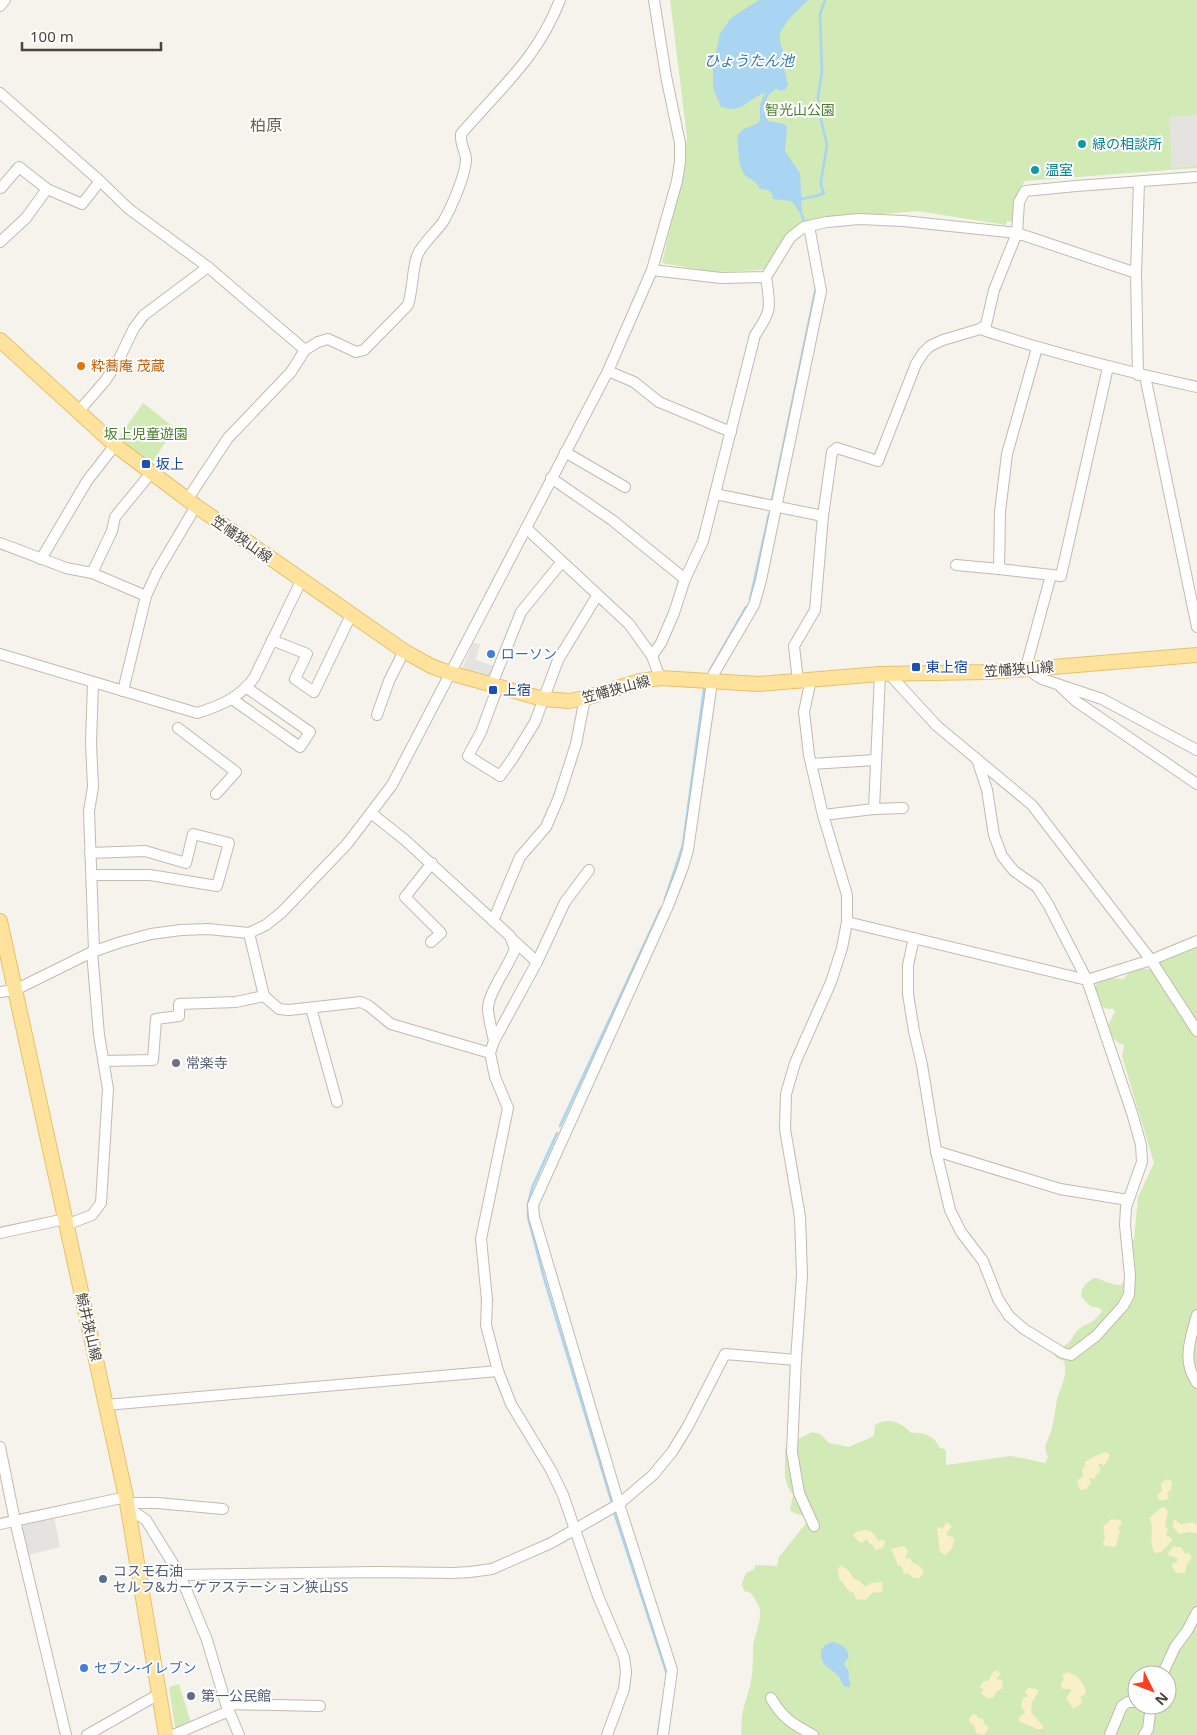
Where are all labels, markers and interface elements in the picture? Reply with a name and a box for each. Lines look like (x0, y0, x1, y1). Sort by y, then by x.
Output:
scale bar (22, 20, 161, 52)
text: 100 m (30, 26, 74, 46)
water label: ひょうたん池 (704, 50, 796, 70)
park label: 智光山公園 (765, 100, 835, 119)
district label: 柏原 (250, 114, 282, 136)
place label: 緑の相談所 (1092, 134, 1162, 153)
marker: 緑の相談所 (1076, 138, 1088, 150)
place label: 温室 (1045, 160, 1073, 179)
marker: 温室 (1029, 164, 1041, 176)
place label: 粋蕎庵 茂蔵 (91, 356, 165, 375)
marker: 粋蕎庵 茂蔵 (75, 360, 87, 372)
park label: 坂上児童遊園 (104, 424, 188, 443)
place label: 坂上 (156, 454, 184, 473)
marker: 坂上 (140, 458, 152, 470)
street label: 笠幡狭山線 (208, 511, 276, 566)
place label: ローソン (501, 644, 557, 663)
marker: ローソン (485, 648, 497, 660)
place label: 東上宿 (926, 657, 968, 676)
street label: 笠幡狭山線 (983, 657, 1055, 680)
marker: 東上宿 (910, 661, 922, 673)
street label: 笠幡狭山線 (580, 670, 652, 707)
place label: 上宿 (503, 680, 531, 699)
marker: 上宿 (487, 684, 499, 696)
place label: 常楽寺 (186, 1053, 228, 1072)
marker: 常楽寺 (170, 1057, 182, 1069)
street label: 鯨井狭山線 (72, 1291, 107, 1363)
place label: コスモ石油 セルフ&カーケアステーション狭山SS (113, 1561, 349, 1596)
marker: コスモ石油 セルフ&カーケアステーション狭山SS (97, 1573, 109, 1585)
place label: セブン-イレブン (94, 1658, 197, 1677)
marker: セブン-イレブン (78, 1662, 90, 1674)
north arrow (1127, 1665, 1177, 1715)
place label: 第一公民館 (201, 1686, 271, 1705)
text: N (1151, 1688, 1173, 1710)
marker: 第一公民館 (185, 1690, 197, 1702)

